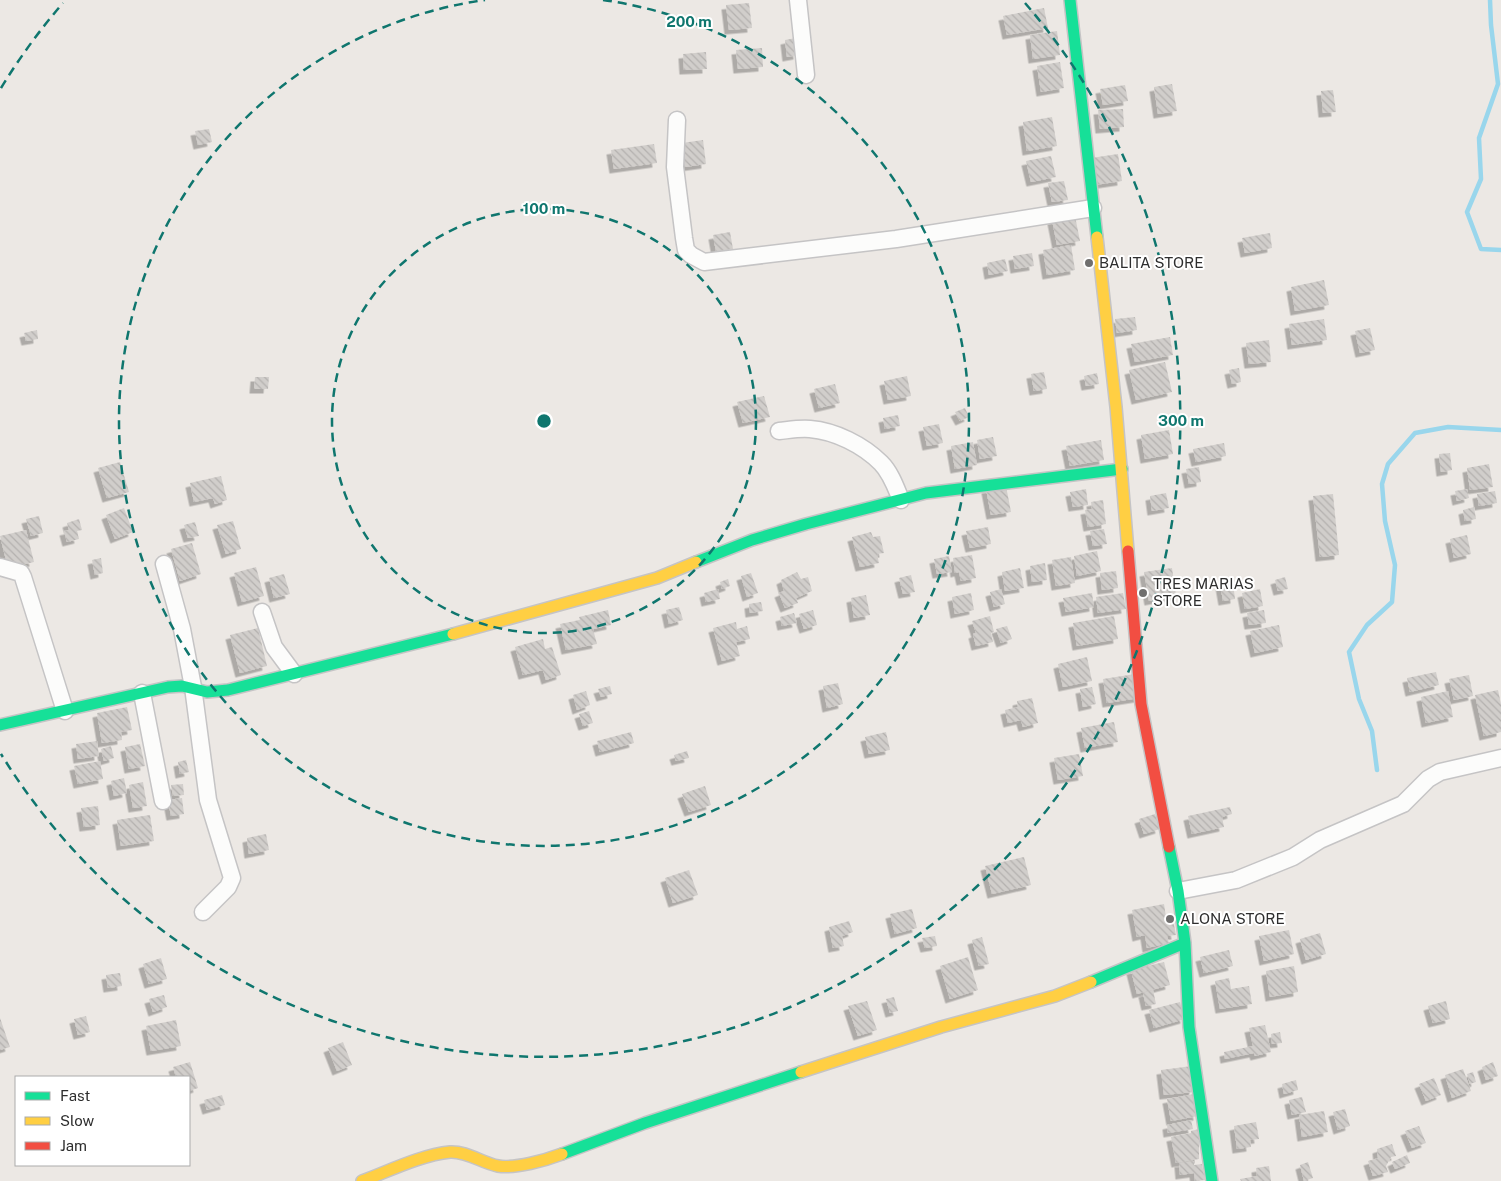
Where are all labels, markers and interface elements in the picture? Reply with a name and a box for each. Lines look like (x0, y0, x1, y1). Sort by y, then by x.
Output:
text: 200 m (666, 13, 712, 30)
text: 100 m (523, 200, 565, 217)
place label: BALITA STORE (1099, 254, 1204, 271)
marker: BALITA STORE (1083, 257, 1095, 269)
centre of rings (535, 412, 553, 430)
text: 300 m (1158, 412, 1204, 429)
place label: TRES MARIAS STORE (1153, 575, 1254, 609)
marker: TRES MARIAS STORE (1137, 587, 1149, 599)
place label: ALONA STORE (1180, 910, 1285, 927)
marker: ALONA STORE (1164, 913, 1176, 925)
legend (15, 1076, 190, 1166)
text: Fast (60, 1087, 90, 1104)
text: Slow (60, 1112, 95, 1129)
text: Jam (60, 1137, 87, 1154)

